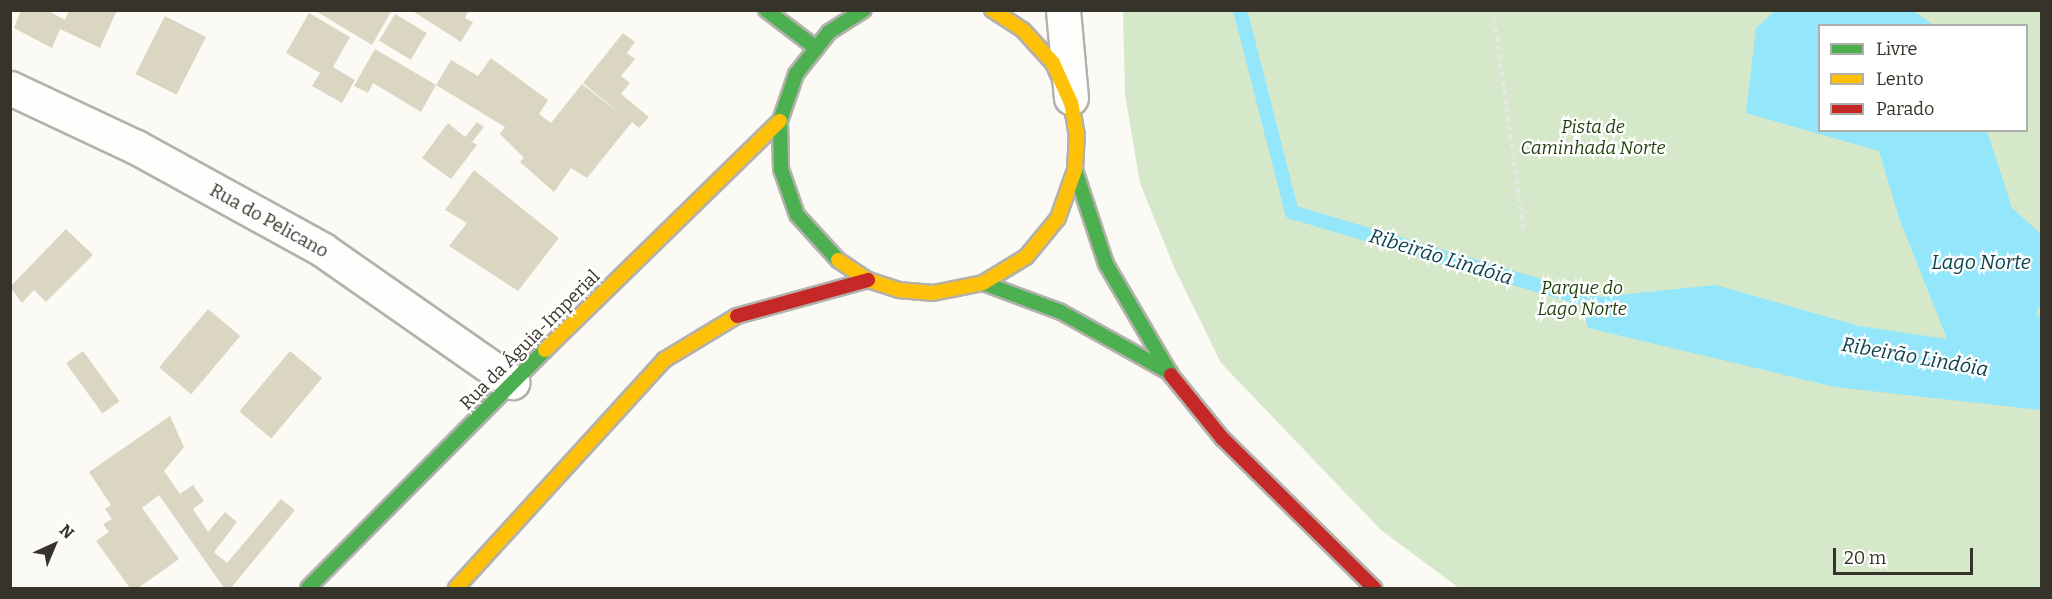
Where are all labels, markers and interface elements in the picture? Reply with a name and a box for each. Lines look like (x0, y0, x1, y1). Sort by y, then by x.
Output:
legend (1818, 24, 2028, 132)
text: Livre (1876, 38, 1917, 60)
text: Lento (1876, 68, 1924, 90)
text: Parado (1876, 98, 1934, 120)
park label: Pista de Caminhada Norte (1520, 117, 1666, 160)
street label: Rua do Pelicano (206, 180, 332, 262)
water label: Ribeirão Lindóia (1366, 224, 1516, 290)
water label: Lago Norte (1931, 250, 2031, 274)
street label: Rua da Águia-Imperial (456, 266, 604, 414)
park label: Parque do Lago Norte (1537, 278, 1627, 320)
water label: Ribeirão Lindóia (1840, 332, 1990, 382)
north arrow (24, 515, 84, 575)
text: N (56, 521, 78, 543)
scale bar (1836, 536, 1976, 574)
text: 20 m (1844, 547, 1886, 569)

